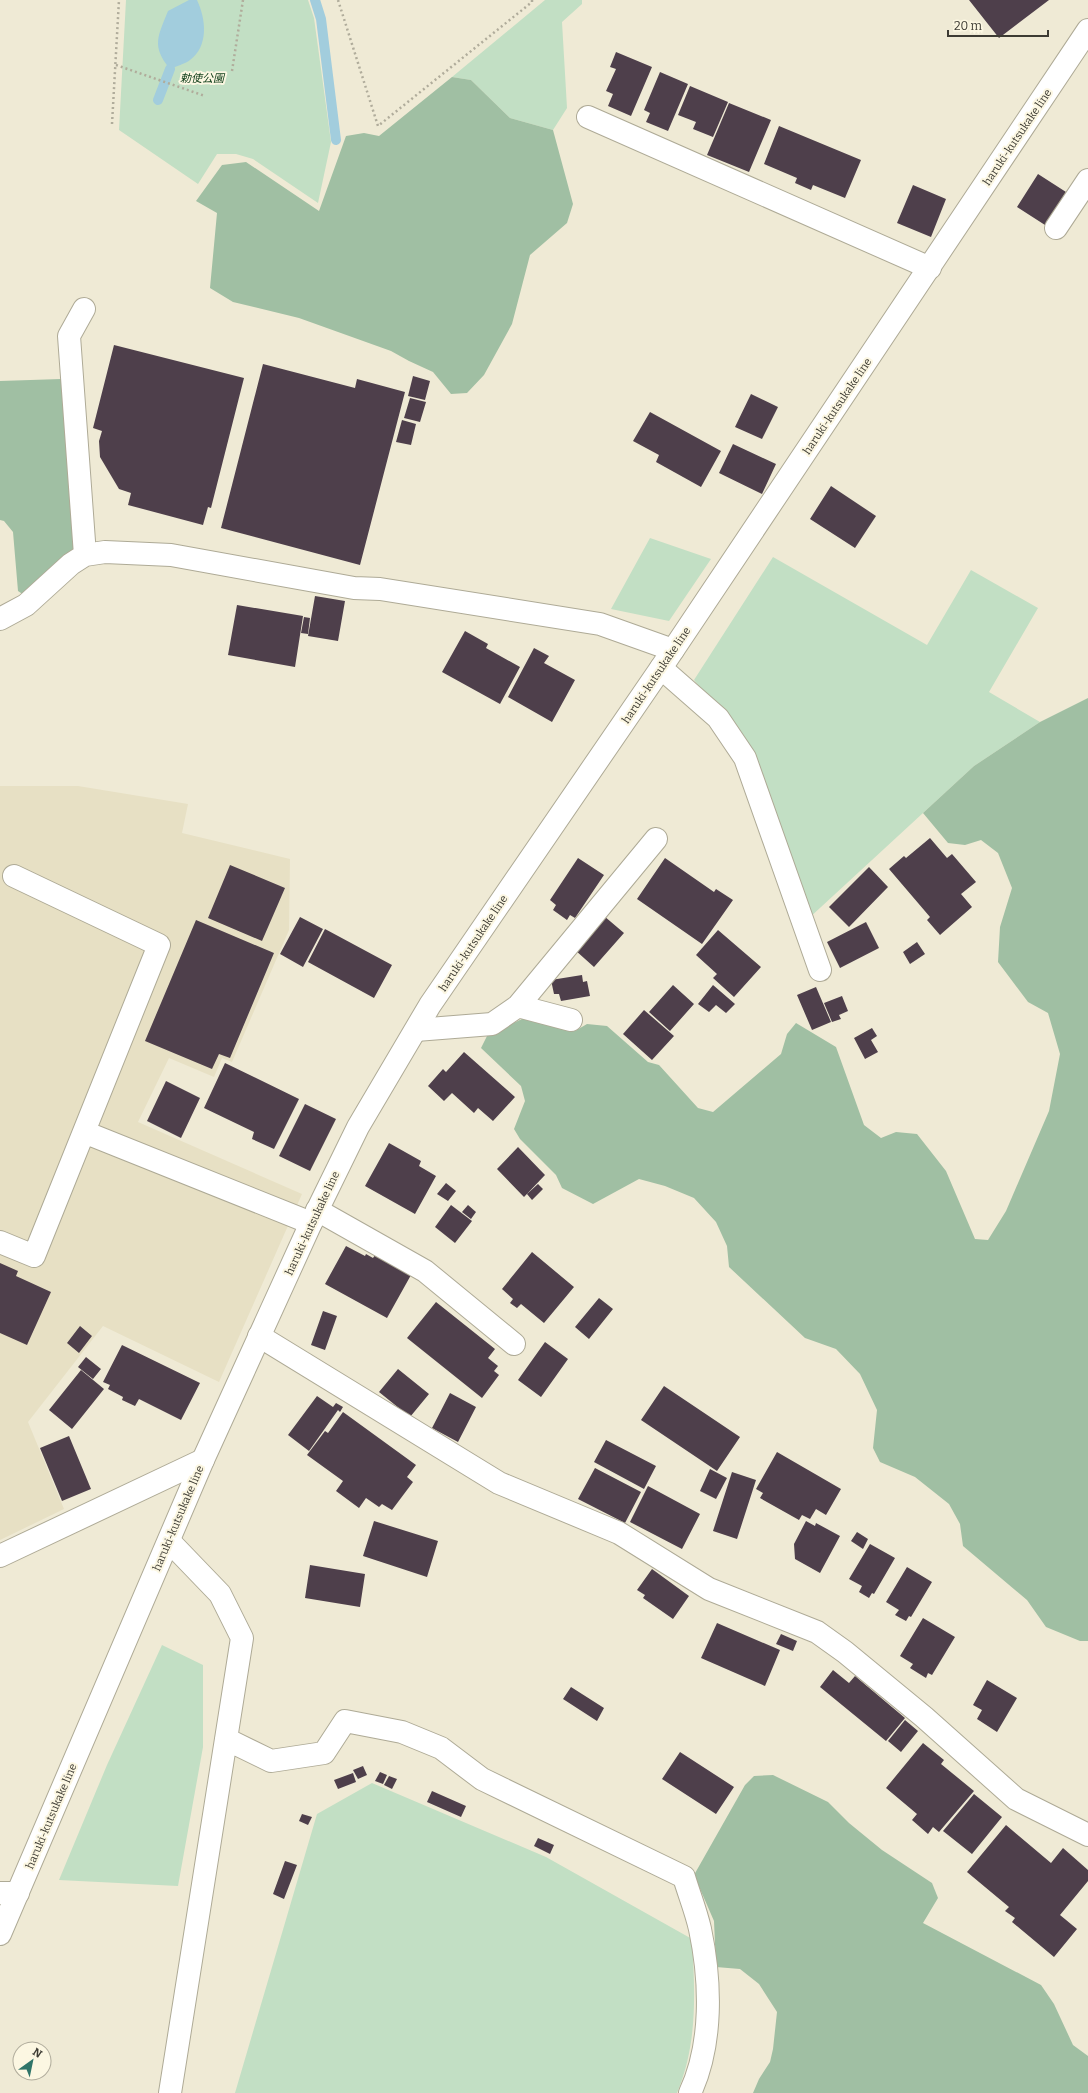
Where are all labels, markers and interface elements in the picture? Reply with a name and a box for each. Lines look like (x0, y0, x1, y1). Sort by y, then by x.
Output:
scale bar (948, 12, 1048, 38)
text: 20 m (954, 19, 983, 33)
park label: 勅使公園 (180, 72, 226, 85)
street label: haruki-kutsukake line (980, 87, 1054, 188)
street label: haruki-kutsukake line (800, 356, 874, 457)
street label: haruki-kutsukake line (619, 625, 693, 726)
street label: haruki-kutsukake line (436, 893, 510, 994)
street label: haruki-kutsukake line (283, 1169, 342, 1277)
street label: haruki-kutsukake line (150, 1464, 207, 1573)
street label: haruki-kutsukake line (23, 1762, 80, 1871)
north arrow (12, 2041, 52, 2081)
text: N (30, 2045, 45, 2061)

